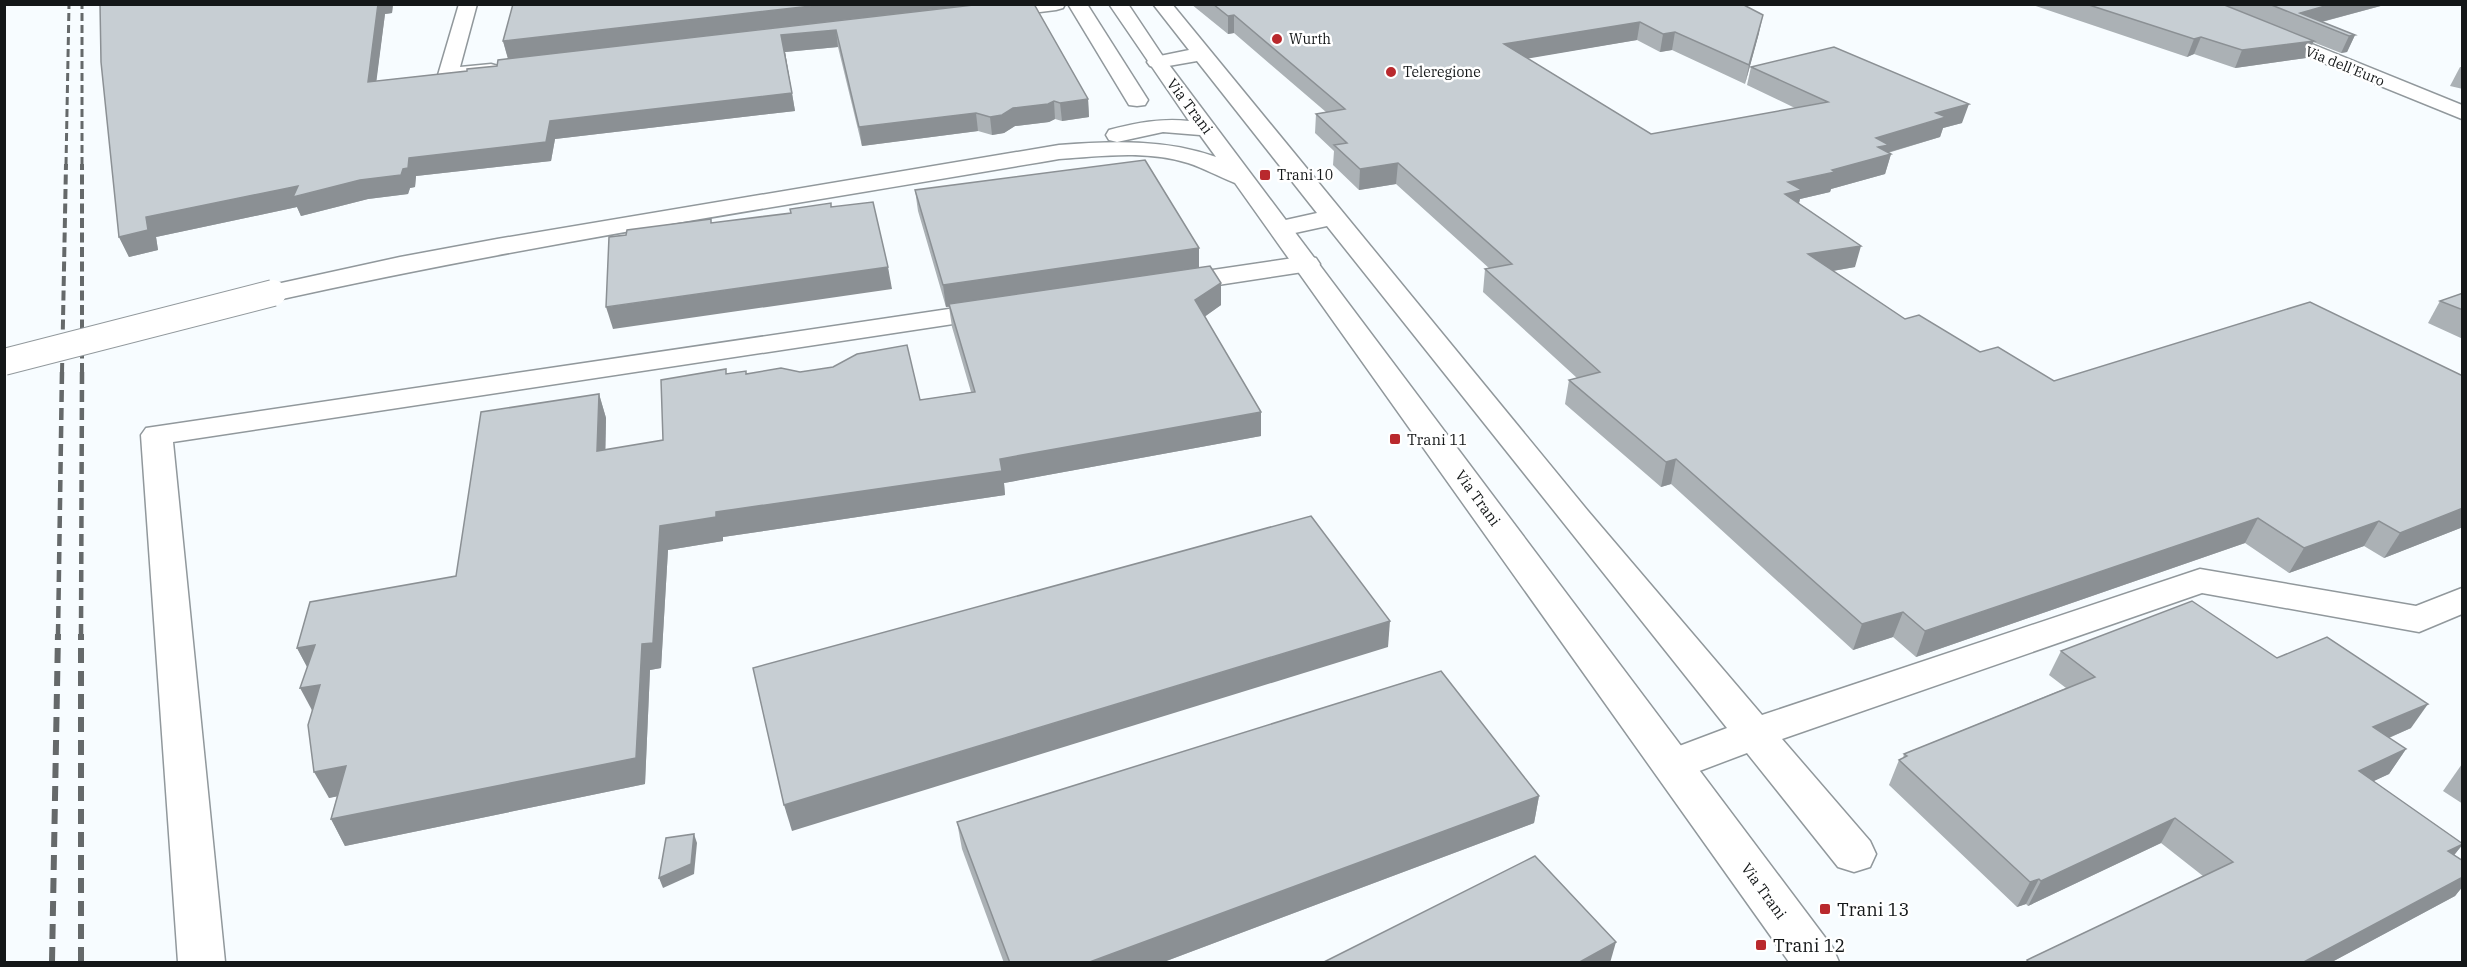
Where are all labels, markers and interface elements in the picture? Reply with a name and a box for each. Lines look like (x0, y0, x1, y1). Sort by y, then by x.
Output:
place label: Wurth (1289, 30, 1331, 48)
marker: Wurth (1270, 32, 1284, 46)
street label: Via dell'Euro (2303, 42, 2387, 90)
place label: Teleregione (1403, 63, 1481, 81)
marker: Teleregione (1384, 65, 1398, 79)
street label: Via Trani (1163, 74, 1217, 138)
place label: Trani 10 (1277, 166, 1333, 184)
marker: Trani 10 (1258, 168, 1272, 182)
place label: Trani 11 (1407, 430, 1467, 449)
marker: Trani 11 (1388, 432, 1402, 446)
street label: Via Trani (1451, 466, 1505, 530)
street label: Via Trani (1737, 859, 1791, 923)
place label: Trani 13 (1837, 898, 1909, 921)
marker: Trani 13 (1818, 902, 1832, 916)
place label: Trani 12 (1773, 934, 1845, 957)
marker: Trani 12 (1754, 938, 1768, 952)

